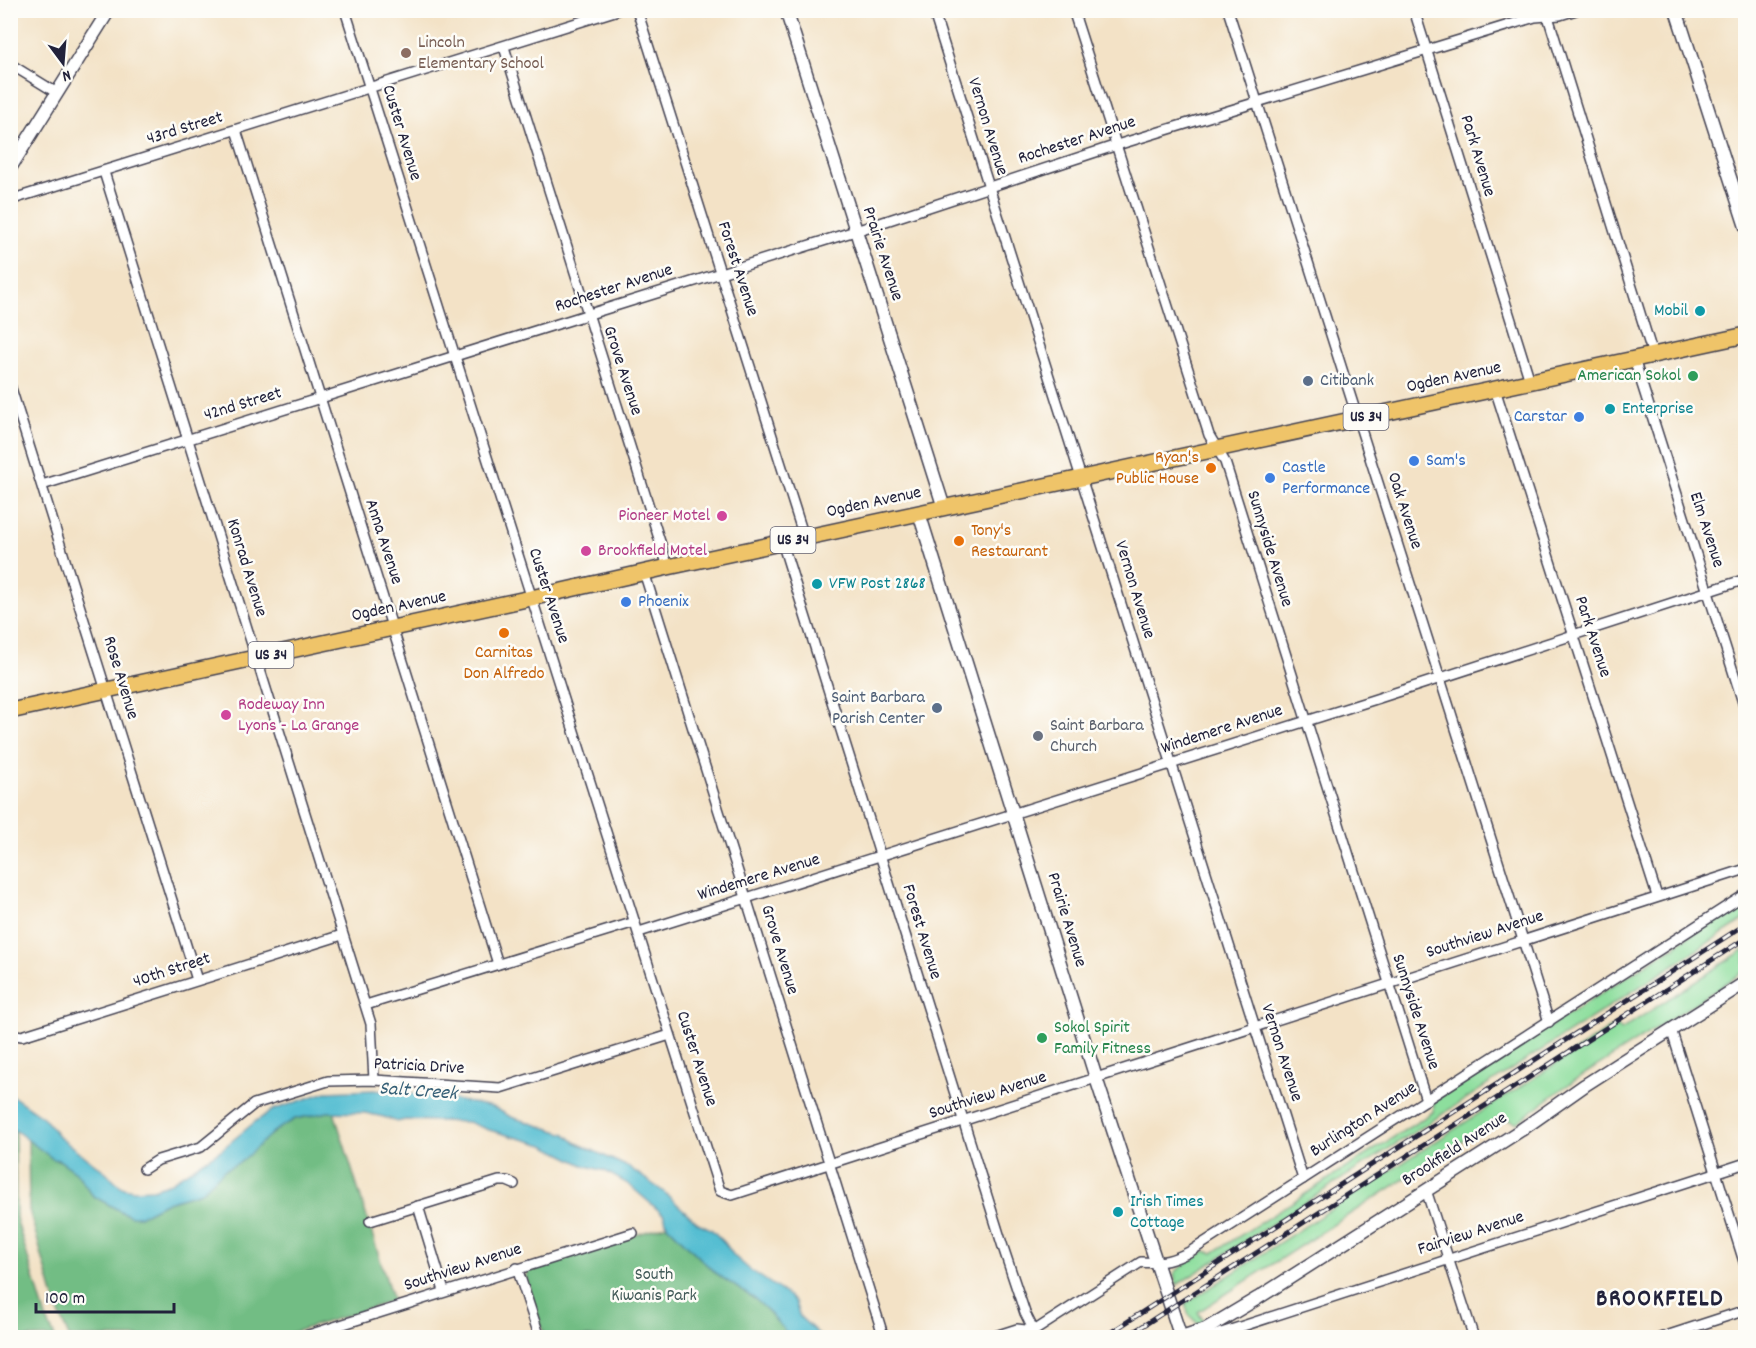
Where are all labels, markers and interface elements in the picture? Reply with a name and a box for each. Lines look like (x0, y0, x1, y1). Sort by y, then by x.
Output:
place label: Lincoln Elementary School (418, 31, 545, 77)
north arrow (33, 33, 93, 93)
marker: Lincoln Elementary School (399, 46, 413, 60)
text: N (59, 63, 73, 87)
street label: Vernon Avenue (960, 75, 1014, 179)
street label: Custer Avenue (375, 82, 427, 184)
street label: 43rd Street (144, 105, 227, 152)
street label: Rochester Avenue (1015, 110, 1139, 172)
street label: Park Avenue (1453, 112, 1501, 200)
street label: Prairie Avenue (855, 204, 909, 304)
street label: Forest Avenue (710, 218, 764, 320)
street label: Rochester Avenue (552, 258, 676, 320)
place label: Mobil (1654, 299, 1689, 324)
marker: Mobil (1693, 304, 1707, 318)
street label: Grove Avenue (596, 323, 648, 419)
street label: Ogden Avenue (1404, 356, 1504, 400)
place label: American Sokol (1577, 364, 1682, 389)
place label: Citibank (1320, 369, 1374, 394)
marker: American Sokol (1686, 369, 1700, 383)
marker: Citibank (1301, 374, 1315, 388)
street label: 42nd Street (201, 381, 285, 429)
place label: Enterprise (1622, 397, 1694, 422)
marker: Enterprise (1603, 402, 1617, 416)
road number: US 34 (1344, 404, 1388, 430)
place label: Carstar (1514, 405, 1567, 430)
marker: Carstar (1572, 410, 1586, 424)
place label: Ryan's Public House (1116, 446, 1199, 492)
place label: Sam's (1426, 449, 1466, 474)
marker: Sam's (1407, 454, 1421, 468)
place label: Castle Performance (1282, 456, 1370, 502)
marker: Ryan's Public House (1204, 461, 1218, 475)
street label: Oak Avenue (1380, 469, 1428, 553)
marker: Castle Performance (1263, 471, 1277, 485)
street label: Ogden Avenue (824, 481, 924, 525)
street label: Sunnyside Avenue (1239, 488, 1299, 610)
street label: Elm Avenue (1682, 489, 1730, 571)
street label: Anna Avenue (357, 496, 409, 588)
place label: Pioneer Motel (618, 504, 711, 529)
marker: Pioneer Motel (715, 509, 729, 523)
street label: Konrad Avenue (219, 516, 273, 620)
place label: Tony's Restaurant (971, 519, 1049, 565)
road number: US 34 (770, 527, 816, 553)
marker: Tony's Restaurant (952, 534, 966, 548)
street label: Vernon Avenue (1107, 538, 1161, 642)
place label: Brookfield Motel (598, 539, 708, 564)
marker: Brookfield Motel (579, 544, 593, 558)
street label: Custer Avenue (521, 545, 575, 647)
place label: VFW Post 2868 (829, 572, 926, 597)
marker: VFW Post 2868 (810, 577, 824, 591)
street label: Ogden Avenue (349, 585, 449, 629)
place label: Phoenix (638, 590, 689, 615)
street label: Park Avenue (1567, 593, 1617, 681)
marker: Phoenix (619, 595, 633, 609)
marker: Carnitas Don Alfredo (497, 626, 511, 640)
street label: Rose Avenue (96, 633, 144, 723)
place label: Carnitas Don Alfredo (463, 641, 545, 687)
road number: US 34 (248, 642, 294, 668)
place label: Saint Barbara Parish Center (831, 686, 926, 732)
place label: Rodeway Inn Lyons - La Grange (238, 693, 359, 739)
street label: Windemere Avenue (1158, 699, 1286, 761)
marker: Saint Barbara Parish Center (930, 701, 944, 715)
marker: Rodeway Inn Lyons - La Grange (219, 708, 233, 722)
place label: Saint Barbara Church (1050, 714, 1144, 760)
marker: Saint Barbara Church (1031, 729, 1045, 743)
street label: Windemere Avenue (695, 848, 823, 908)
street label: Prairie Avenue (1040, 870, 1092, 971)
street label: Forest Avenue (895, 881, 947, 983)
street label: Grove Avenue (754, 902, 805, 998)
street label: Southview Avenue (1423, 904, 1547, 966)
street label: 40th Street (130, 947, 214, 995)
street label: Sunnyside Avenue (1385, 951, 1445, 1073)
street label: Vernon Avenue (1253, 1001, 1309, 1105)
street label: Custer Avenue (669, 1008, 723, 1110)
place label: Sokol Spirit Family Fitness (1054, 1016, 1151, 1062)
marker: Sokol Spirit Family Fitness (1035, 1031, 1049, 1045)
street label: Patricia Drive (373, 1052, 465, 1082)
street label: Southview Avenue (926, 1065, 1050, 1127)
water label: Salt Creek (378, 1075, 460, 1109)
street label: Burlington Avenue (1306, 1076, 1422, 1164)
street label: Brookfield Avenue (1397, 1107, 1513, 1193)
place label: Irish Times Cottage (1130, 1190, 1204, 1236)
marker: Irish Times Cottage (1111, 1205, 1125, 1219)
street label: Fairview Avenue (1415, 1205, 1527, 1263)
street label: Southview Avenue (401, 1237, 525, 1299)
park label: South Kiwanis Park (611, 1263, 697, 1309)
scale bar (36, 1276, 174, 1314)
district label: BROOKFIELD (1596, 1283, 1724, 1317)
text: 100 m (45, 1287, 85, 1312)

